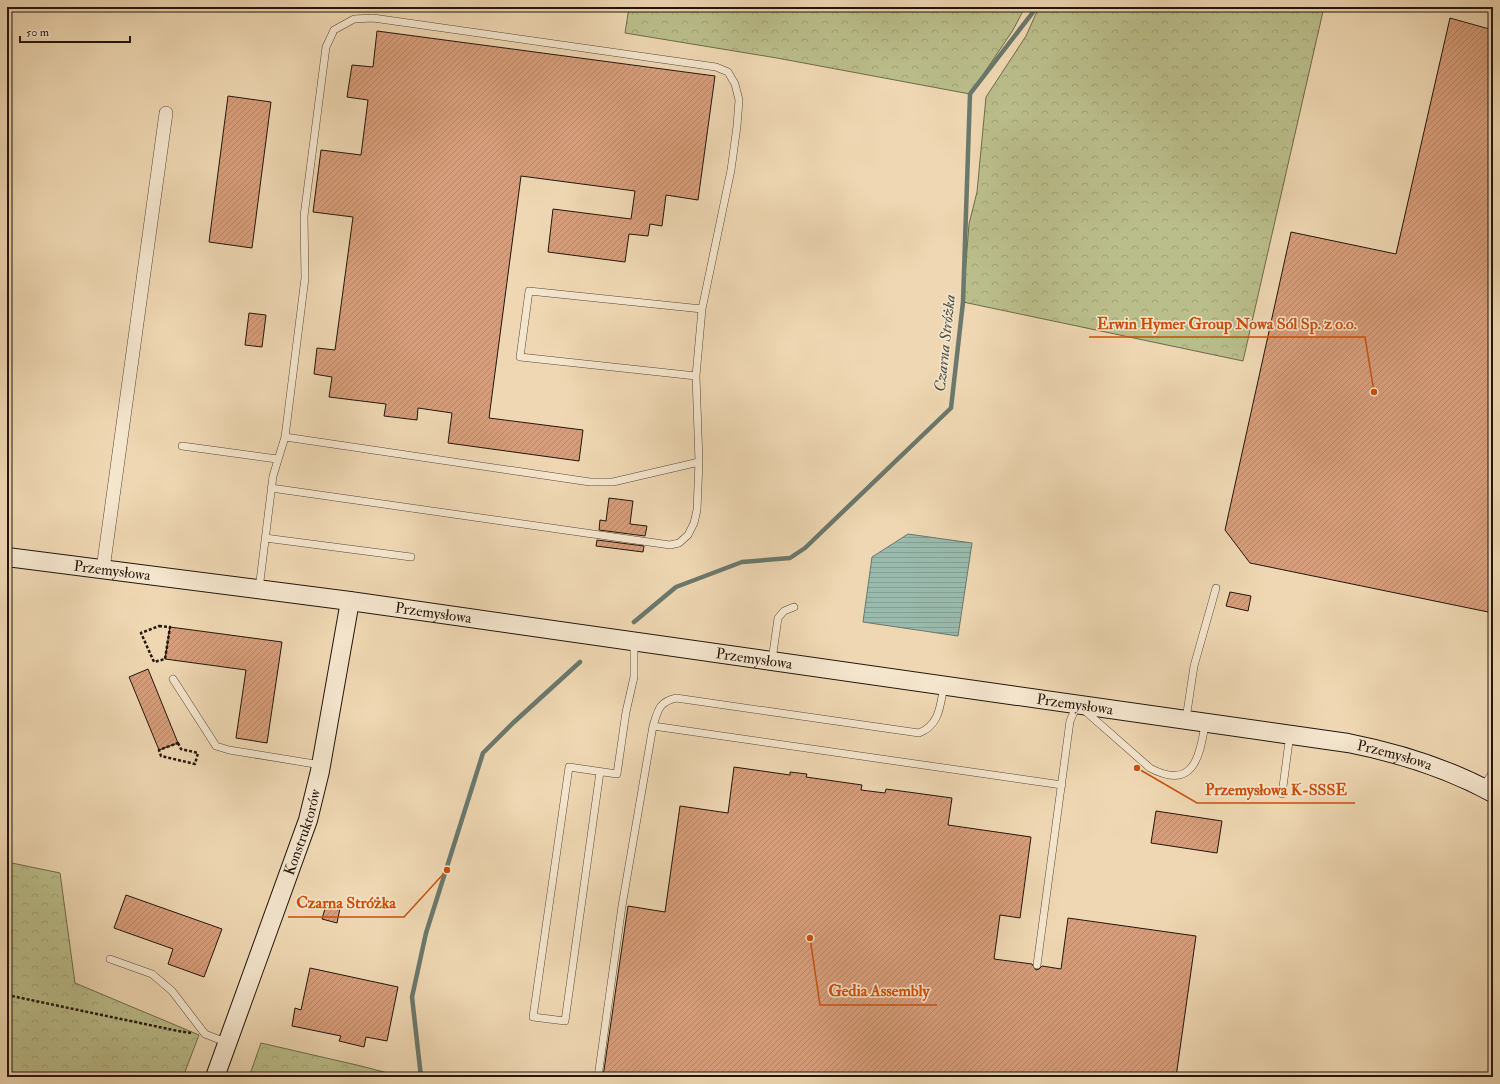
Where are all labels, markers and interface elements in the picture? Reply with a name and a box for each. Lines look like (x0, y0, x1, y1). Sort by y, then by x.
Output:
scale bar (20, 18, 130, 44)
text: 50 m (26, 25, 50, 40)
water label: Czarna Stróżka (930, 293, 960, 393)
callout: Erwin Hymer Group Nowa Sól Sp. z o.o. (1089, 309, 1365, 337)
text: Erwin Hymer Group Nowa Sól Sp. z o.o. (1097, 314, 1357, 335)
street label: Przemysłowa (73, 556, 152, 585)
street label: Przemysłowa (394, 598, 474, 628)
street label: Przemysłowa (715, 644, 795, 673)
street label: Przemysłowa (1035, 689, 1115, 719)
street label: Przemysłowa (1355, 736, 1436, 775)
callout: Przemysłowa K-SSSE (1197, 775, 1355, 803)
text: Przemysłowa K-SSSE (1205, 780, 1347, 801)
street label: Konstruktorów (279, 786, 325, 878)
callout: Czarna Stróżka (288, 889, 404, 917)
text: Czarna Stróżka (296, 893, 396, 913)
callout: Gedia Assembly (820, 977, 937, 1005)
text: Gedia Assembly (828, 981, 931, 1002)

